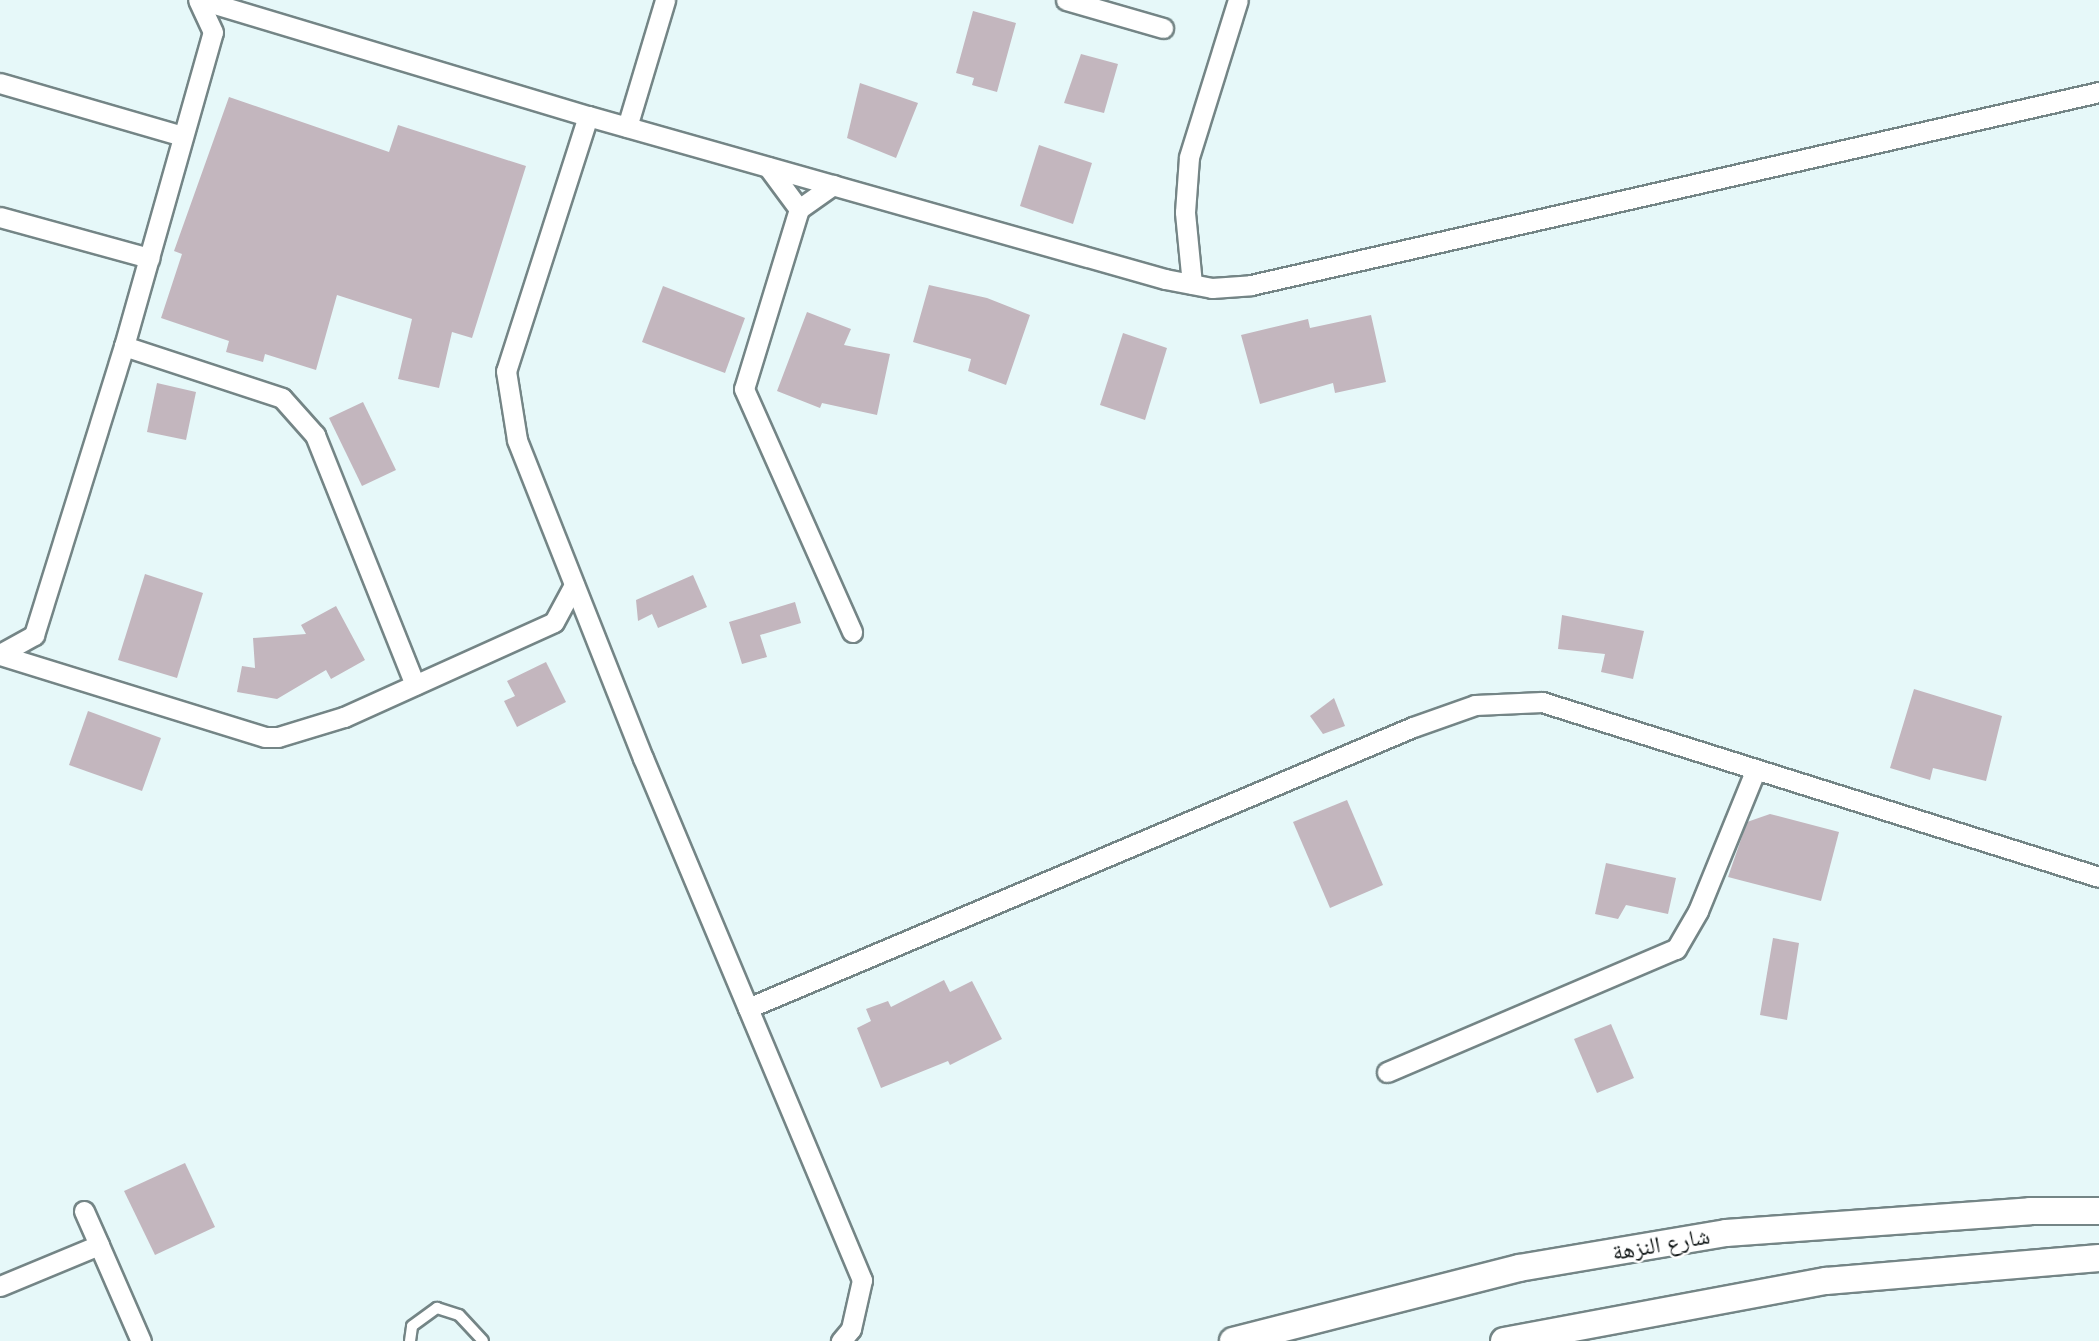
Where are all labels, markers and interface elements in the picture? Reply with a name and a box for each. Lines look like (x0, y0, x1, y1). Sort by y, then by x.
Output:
street label: شارع النزهة (1610, 1222, 1712, 1266)

